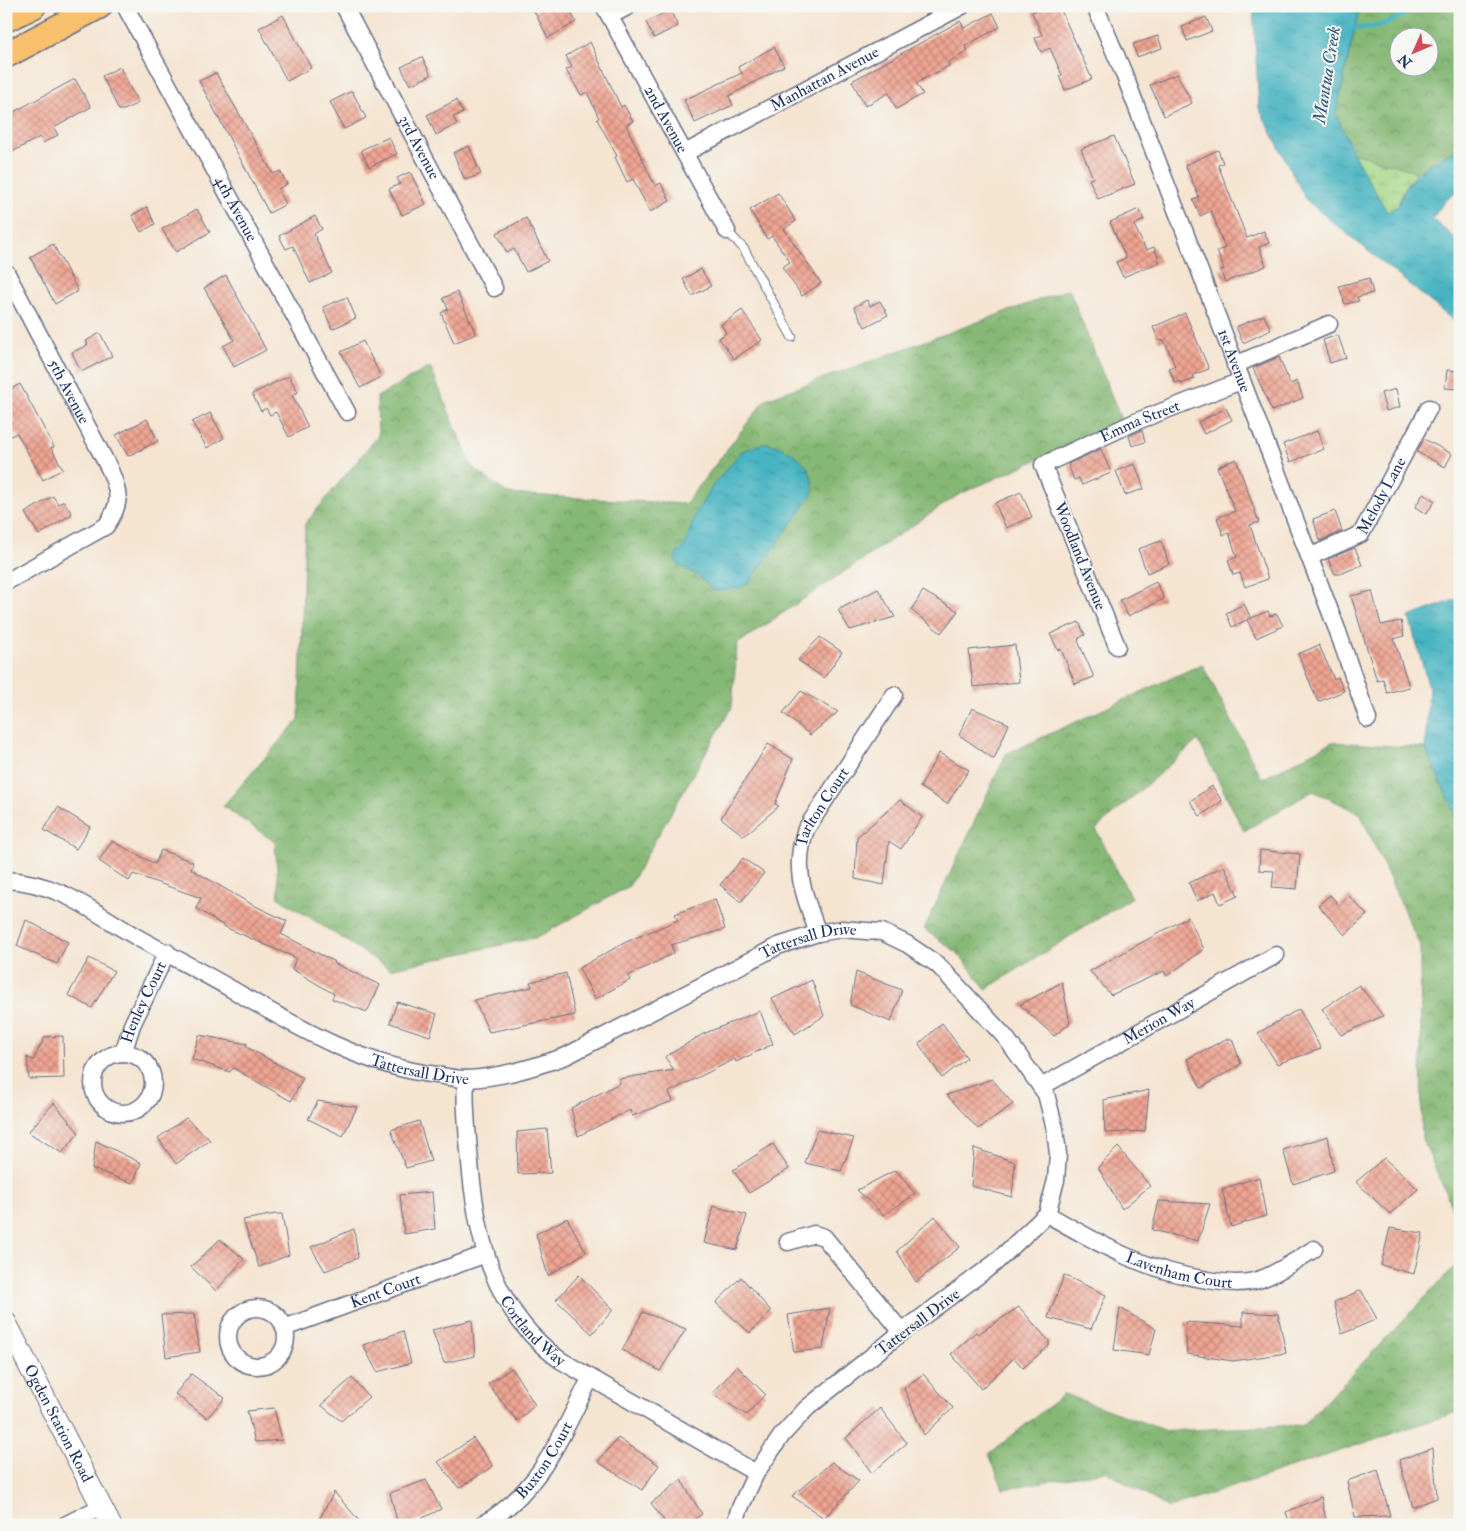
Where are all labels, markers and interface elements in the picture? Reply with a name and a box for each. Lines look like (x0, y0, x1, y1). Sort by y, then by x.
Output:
water label: Mantua Creek (1308, 25, 1346, 126)
north arrow (1388, 28, 1438, 78)
street label: Manhattan Avenue (767, 42, 883, 116)
text: N (1394, 50, 1416, 72)
street label: 2nd Avenue (639, 82, 693, 157)
street label: 3rd Avenue (394, 112, 444, 183)
street label: 4th Avenue (210, 172, 262, 245)
street label: 1st Avenue (1213, 326, 1256, 395)
street label: 5th Avenue (44, 356, 94, 428)
street label: Emma Street (1097, 396, 1183, 447)
street label: Melody Lane (1352, 454, 1411, 538)
street label: Woodland Avenue (1049, 498, 1111, 613)
street label: Tarlton Court (791, 764, 854, 849)
street label: Tattersall Drive (756, 919, 858, 964)
street label: Henley Court (117, 958, 171, 1046)
street label: Merion Way (1119, 992, 1199, 1049)
street label: Tattersall Drive (368, 1050, 469, 1089)
street label: Lavenham Court (1123, 1247, 1233, 1293)
street label: Kent Court (348, 1269, 423, 1313)
street label: Tattersall Drive (872, 1284, 964, 1360)
street label: Cortland Way (496, 1292, 570, 1371)
street label: Ogden Station Road (20, 1361, 97, 1486)
street label: Buxton Court (512, 1418, 577, 1503)

